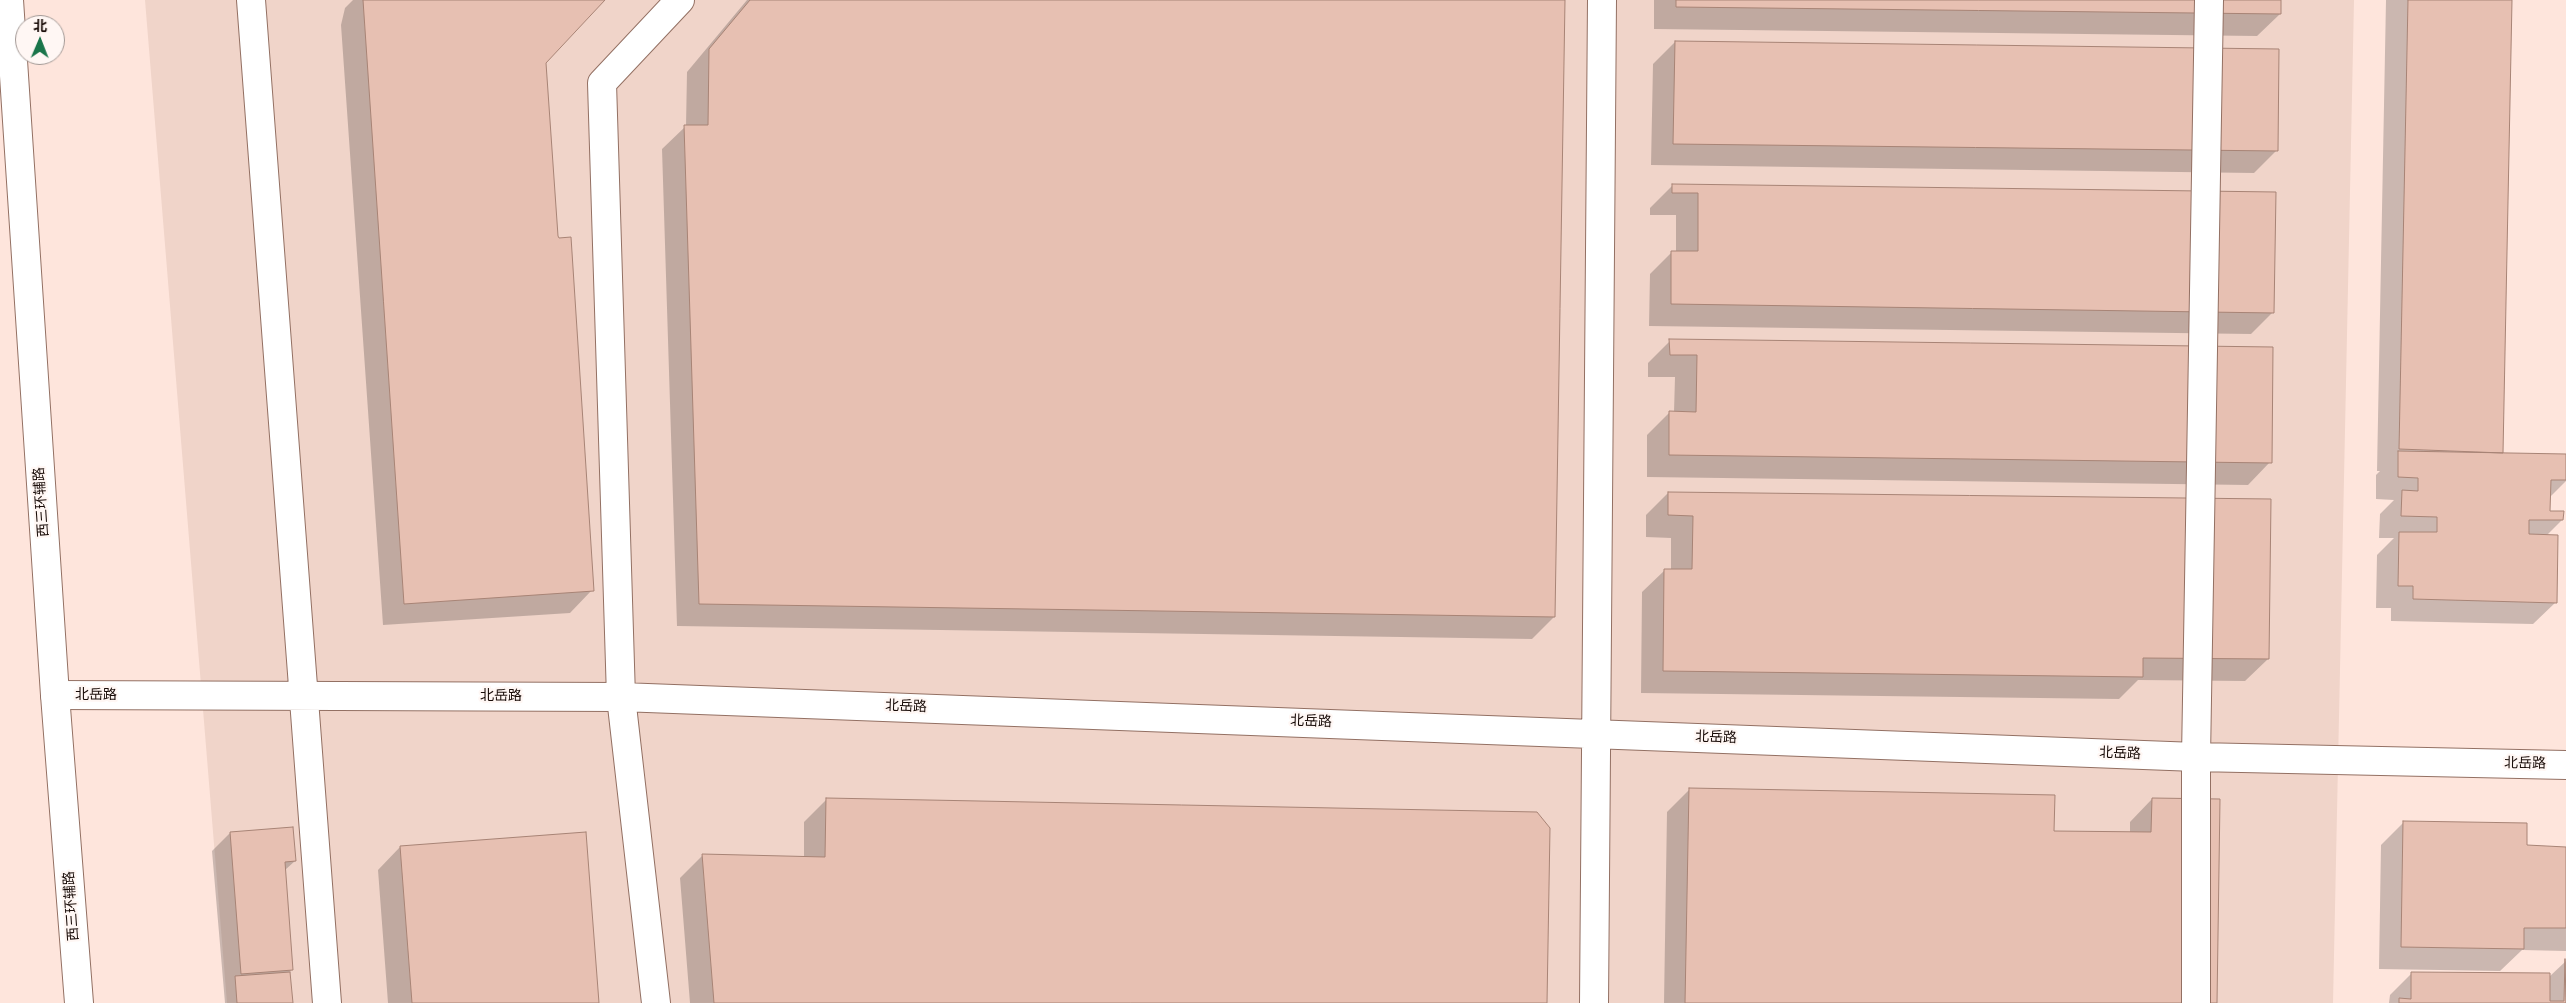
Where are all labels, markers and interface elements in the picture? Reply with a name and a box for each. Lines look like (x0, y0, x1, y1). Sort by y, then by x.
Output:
north arrow (15, 15, 65, 65)
text: 北 (33, 18, 47, 34)
street label: 西三环辅路 (31, 466, 53, 538)
street label: 北岳路 (75, 687, 117, 703)
street label: 北岳路 (480, 688, 522, 704)
street label: 北岳路 (885, 698, 927, 716)
street label: 北岳路 (1290, 713, 1332, 731)
street label: 北岳路 (1695, 729, 1737, 747)
street label: 北岳路 (2099, 745, 2141, 763)
street label: 北岳路 (2504, 755, 2546, 773)
street label: 西三环辅路 (61, 870, 83, 942)

